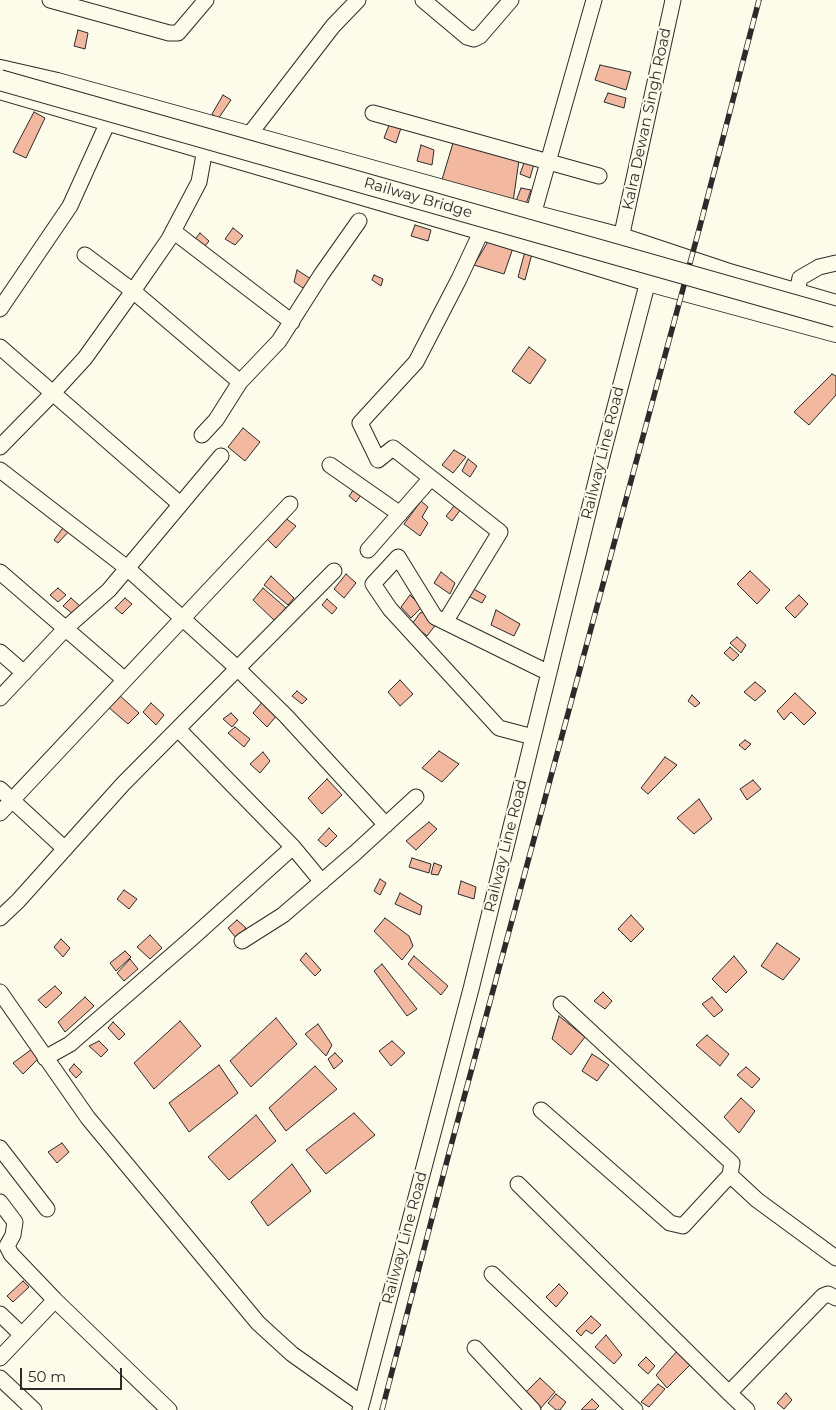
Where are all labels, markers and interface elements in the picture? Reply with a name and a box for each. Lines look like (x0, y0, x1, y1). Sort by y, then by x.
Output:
street label: Kalra Dewan Singh Road (619, 26, 675, 212)
street label: Railway Bridge (362, 174, 474, 222)
street label: Railway Line Road (578, 385, 628, 521)
street label: Railway Line Road (481, 778, 531, 914)
street label: Railway Line Road (379, 1170, 431, 1306)
scale bar (22, 1358, 125, 1390)
text: 50 m (28, 1367, 66, 1386)

